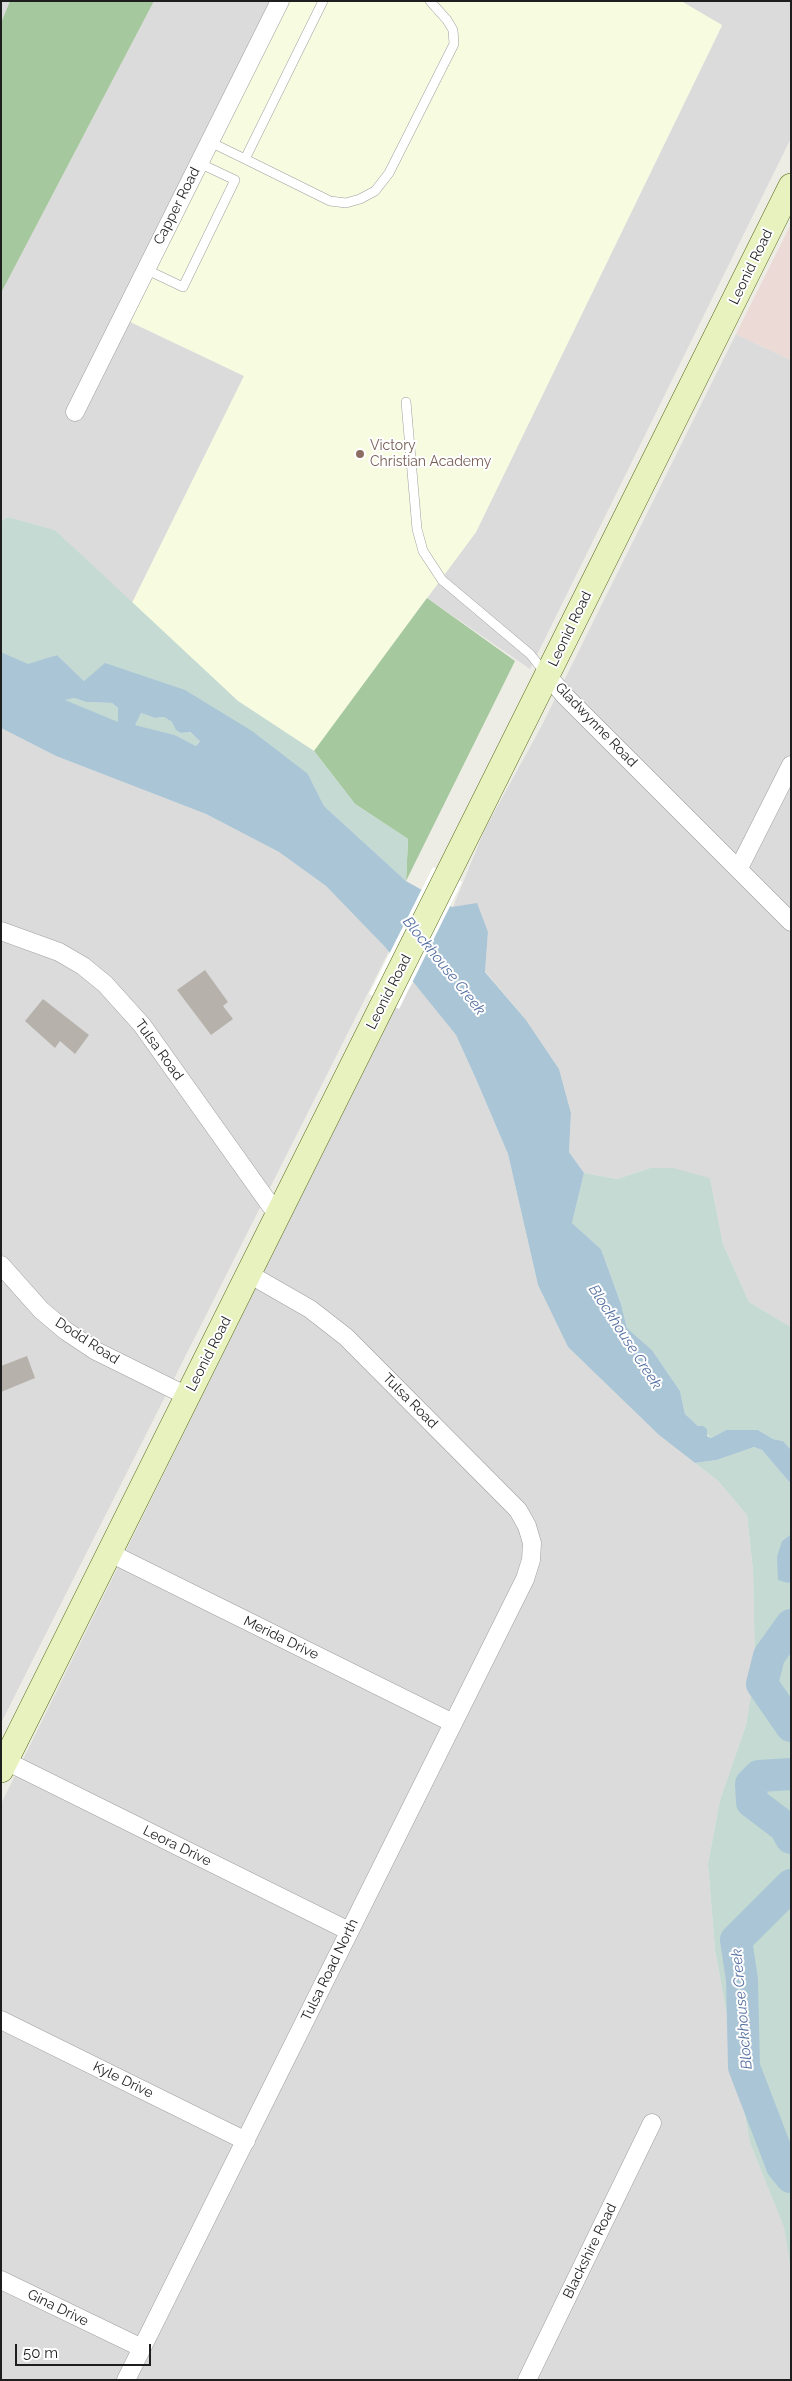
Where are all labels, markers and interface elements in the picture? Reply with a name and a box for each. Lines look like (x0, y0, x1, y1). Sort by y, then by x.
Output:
street label: Capper Road (150, 164, 204, 248)
street label: Leonid Road (726, 227, 776, 307)
place label: Victory Christian Academy (370, 438, 491, 471)
marker: Victory Christian Academy (354, 448, 366, 460)
street label: Leonid Road (545, 589, 595, 669)
street label: Gladwynne Road (551, 679, 641, 771)
water label: Blockhouse Creek (399, 913, 489, 1019)
street label: Leonid Road (363, 952, 415, 1032)
street label: Tulsa Road (131, 1016, 187, 1084)
water label: Blockhouse Creek (584, 1281, 666, 1393)
street label: Dodd Road (52, 1314, 122, 1368)
street label: Leonid Road (183, 1314, 235, 1394)
street label: Tulsa Road (379, 1370, 441, 1432)
street label: Merida Drive (241, 1613, 321, 1663)
street label: Leora Drive (140, 1822, 214, 1870)
street label: Tulsa Road North (298, 1916, 362, 2024)
water label: Blockhouse Creek (728, 1948, 756, 2070)
street label: Kyle Drive (90, 2058, 156, 2102)
street label: Blackshire Road (560, 2201, 620, 2301)
street label: Gina Drive (25, 2286, 91, 2330)
scale bar (18, 2334, 154, 2366)
text: 50 m (23, 2344, 58, 2362)

